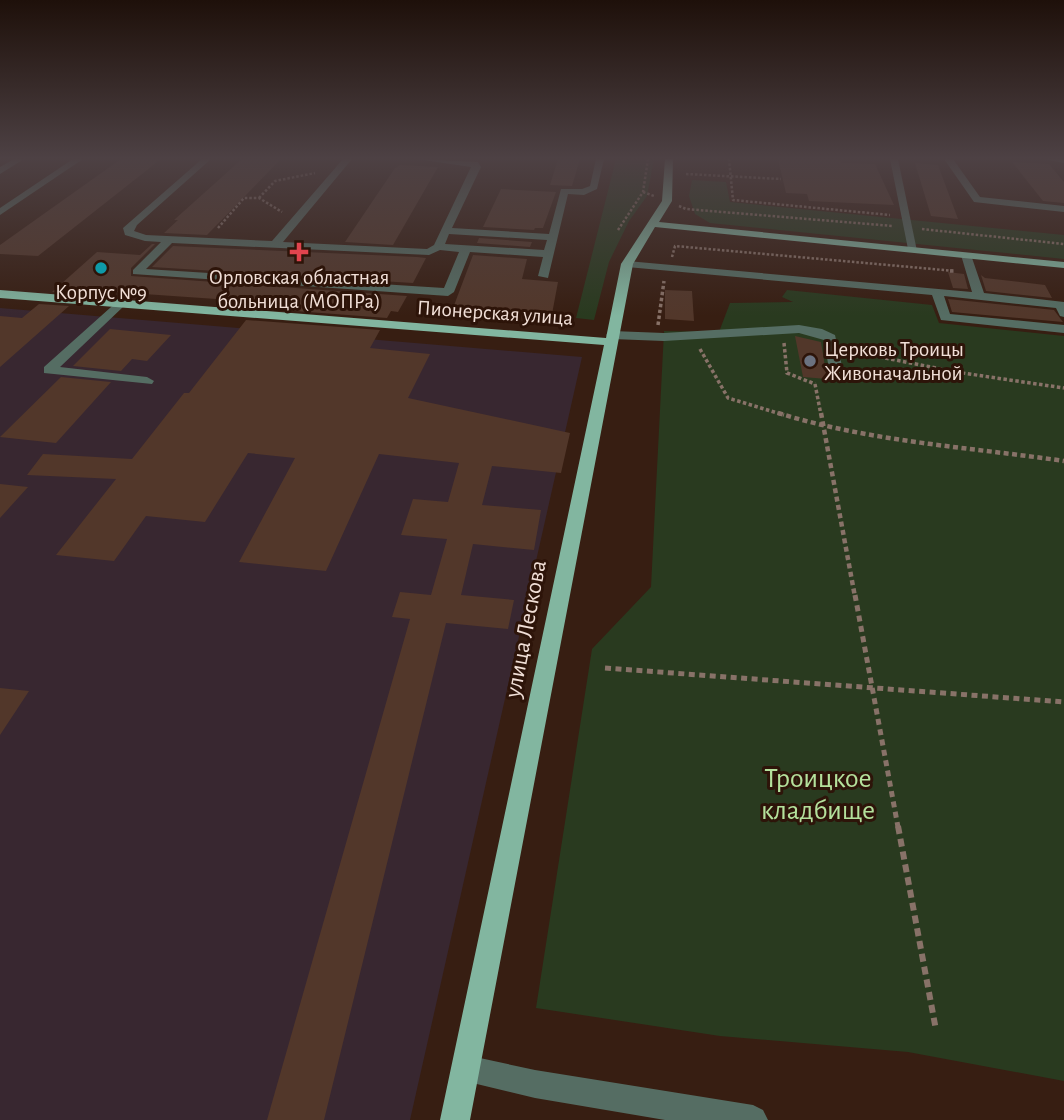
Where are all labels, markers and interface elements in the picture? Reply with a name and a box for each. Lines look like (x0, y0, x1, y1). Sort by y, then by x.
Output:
marker: Орловская областная больница (МОПРа) (289, 242, 309, 262)
marker: Корпус №9 (93, 260, 109, 276)
place label: Орловская областная больница (МОПРа) (209, 267, 389, 312)
place label: Корпус №9 (55, 282, 147, 303)
street label: Пионерская улица (416, 297, 574, 329)
place label: Церковь Троицы Живоначальной (824, 339, 964, 384)
marker: Церковь Троицы Живоначальной (802, 353, 818, 369)
street label: улица Лескова (501, 558, 551, 701)
park label: Троицкое кладбище (761, 765, 875, 825)

